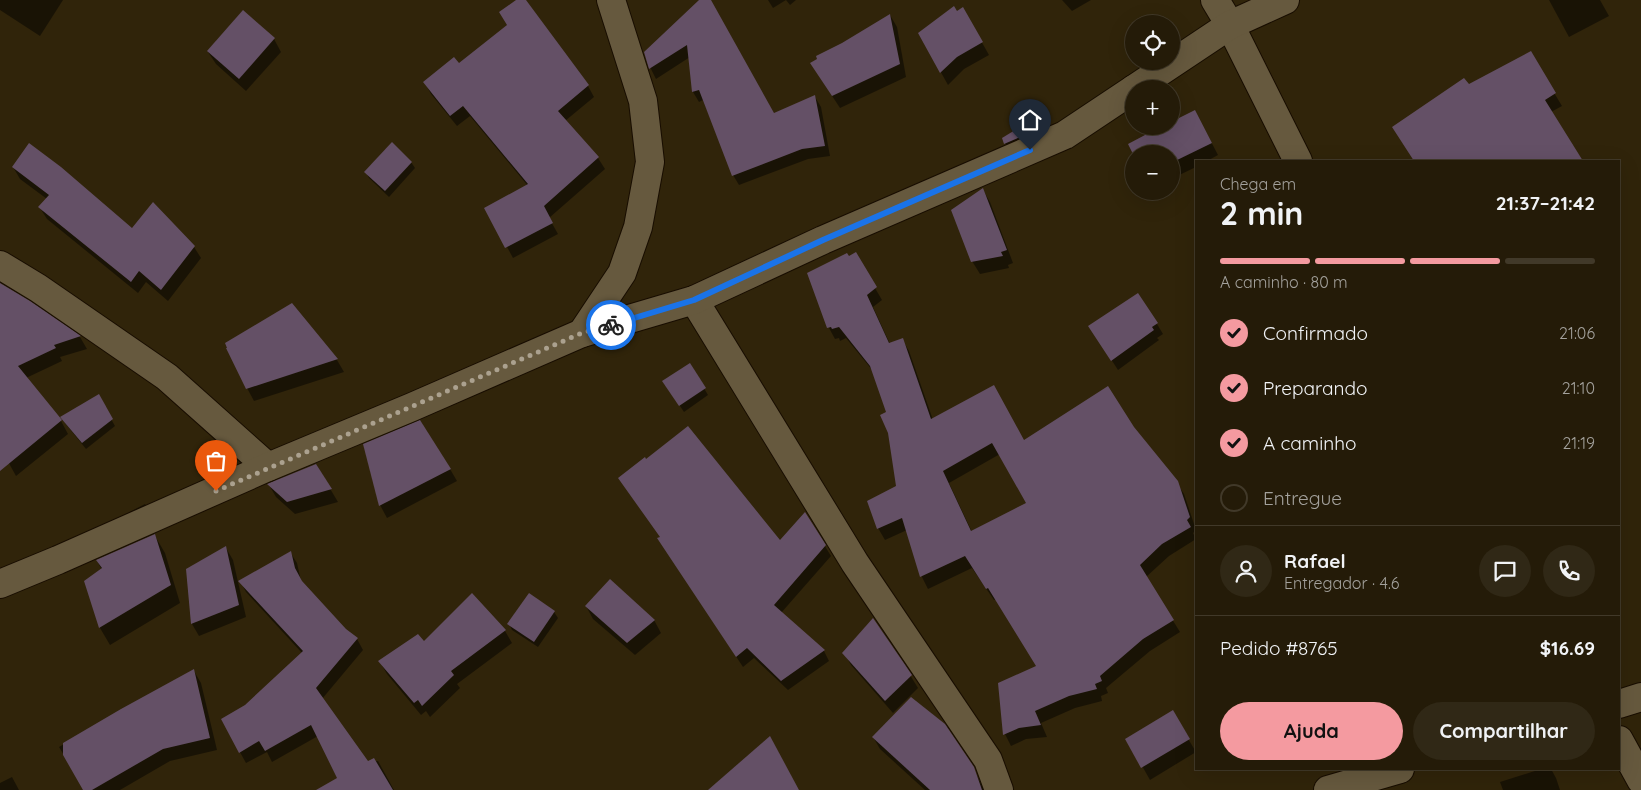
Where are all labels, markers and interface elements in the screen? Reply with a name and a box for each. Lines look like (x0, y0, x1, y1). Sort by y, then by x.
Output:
map controls (1125, 15, 1180, 200)
button: locate (1125, 15, 1180, 70)
button: + (1125, 80, 1180, 135)
pin (1009, 99, 1051, 150)
icon: home (1016, 106, 1044, 134)
button: − (1125, 145, 1180, 200)
text: Chega em (1220, 174, 1296, 194)
text: 21:37–21:42 (1496, 191, 1595, 215)
text: 2 min (1220, 193, 1303, 233)
text: A caminho · 80 m (1220, 272, 1348, 292)
courier (586, 300, 636, 350)
icon: bike (597, 311, 625, 339)
icon: check (1220, 319, 1248, 347)
text: Confirmado (1263, 321, 1368, 345)
text: 21:06 (1559, 323, 1595, 343)
icon: check (1220, 374, 1248, 402)
text: Preparando (1263, 376, 1368, 400)
text: 21:10 (1562, 378, 1595, 398)
icon: check (1220, 429, 1248, 457)
text: A caminho (1263, 431, 1356, 455)
text: 21:19 (1562, 433, 1595, 453)
pin (195, 440, 237, 491)
icon: bag (202, 447, 230, 475)
text: Entregue (1263, 486, 1342, 510)
button: person (1220, 545, 1272, 597)
button: chat (1479, 545, 1531, 597)
button: phone (1543, 545, 1595, 597)
text: Rafael (1284, 549, 1346, 573)
text: Entregador · 4.6 (1284, 573, 1399, 593)
text: Pedido #8765 (1220, 636, 1338, 660)
text: $16.69 (1540, 636, 1595, 660)
button: Ajuda (1220, 702, 1403, 760)
button: Compartilhar (1413, 702, 1595, 760)

